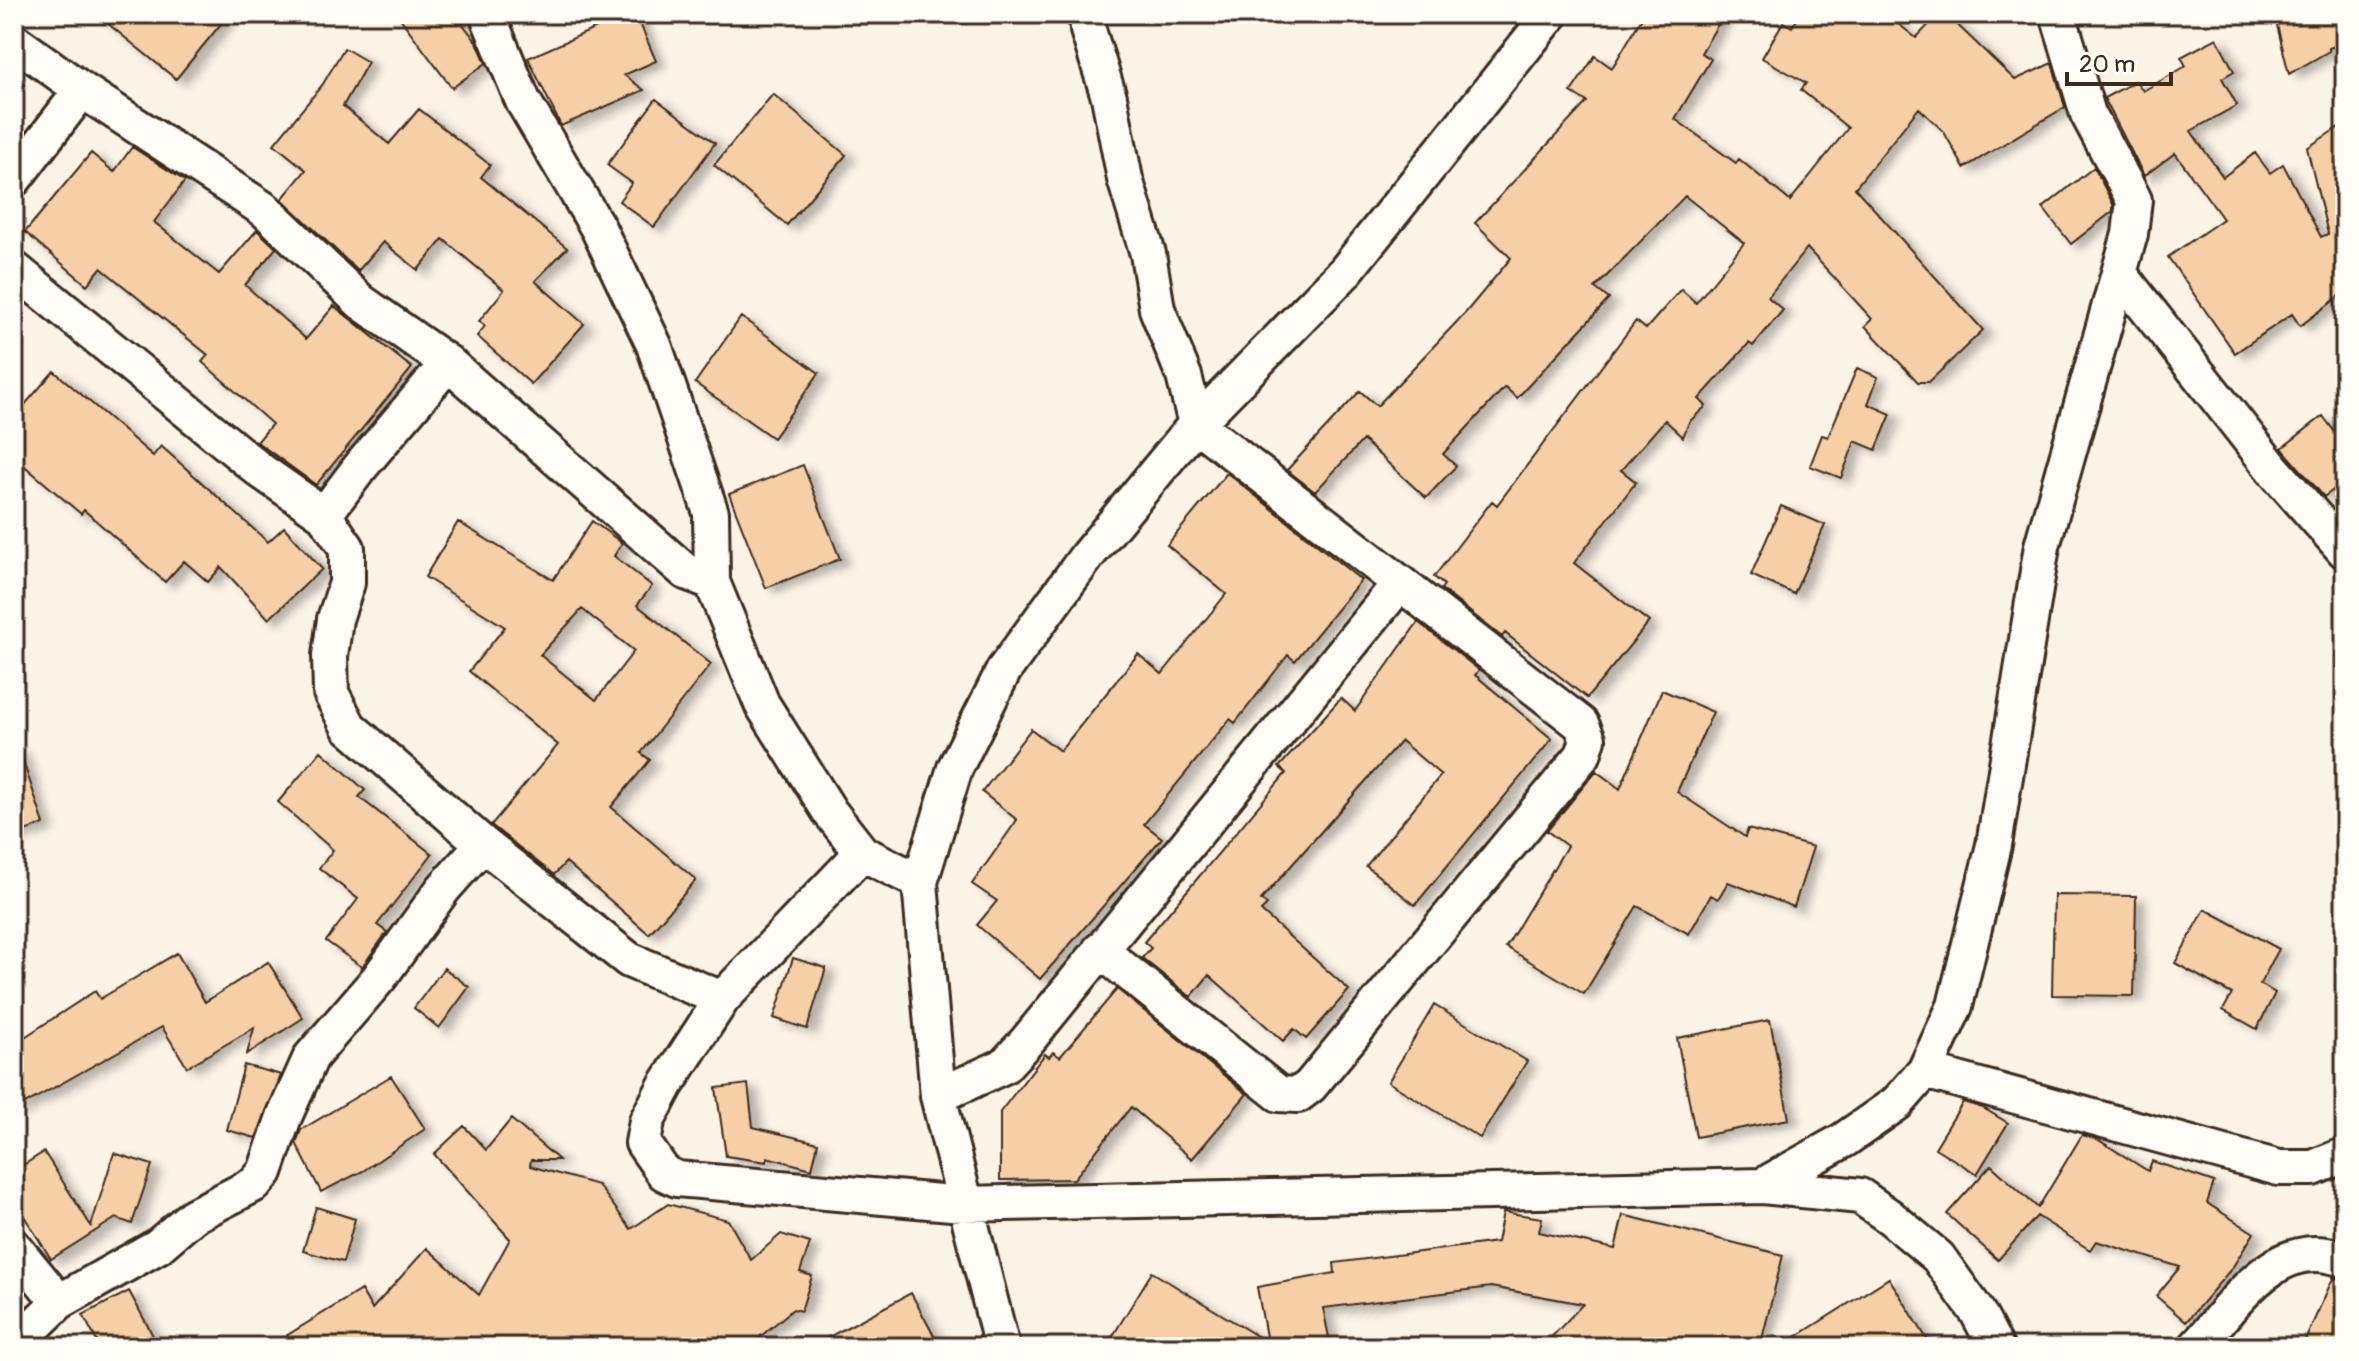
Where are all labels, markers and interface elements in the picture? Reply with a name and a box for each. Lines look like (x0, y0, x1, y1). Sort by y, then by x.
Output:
scale bar (2067, 36, 2171, 86)
text: 20 m (2079, 50, 2135, 79)

